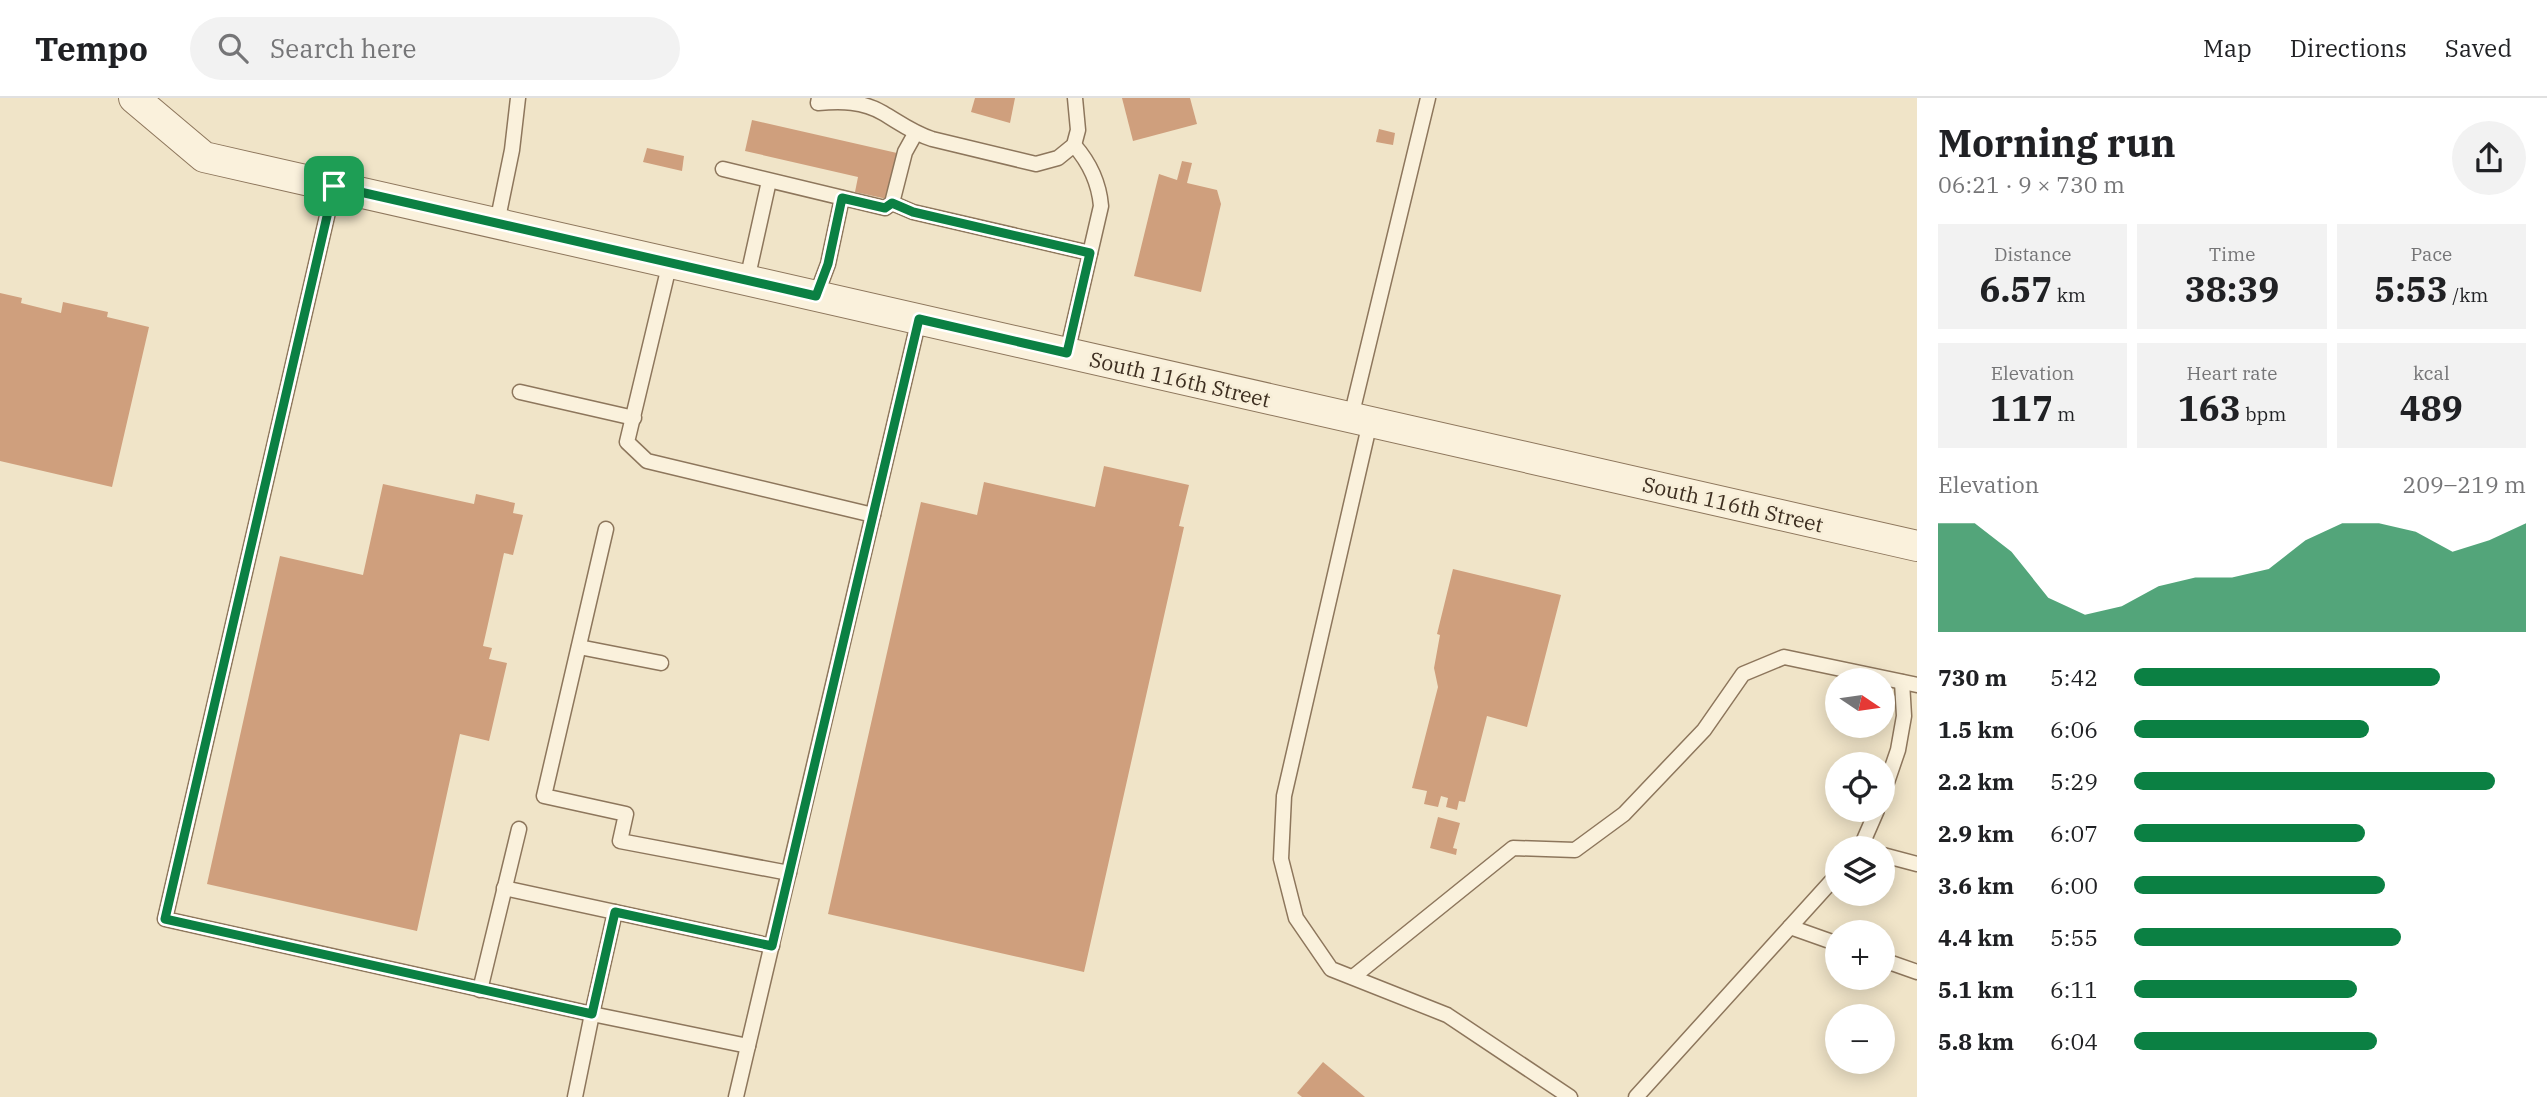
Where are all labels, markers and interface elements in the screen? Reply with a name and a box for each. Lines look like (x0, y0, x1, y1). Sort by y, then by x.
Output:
search box (190, 17, 680, 80)
text: Tempo (35, 27, 148, 70)
icon: search (214, 29, 252, 67)
text: Search here (270, 31, 416, 65)
text: Map (2203, 32, 2252, 64)
text: Directions (2290, 32, 2407, 64)
text: Saved (2445, 32, 2512, 64)
text: Morning run (1938, 118, 2176, 167)
button: share (2452, 121, 2526, 195)
pin (304, 156, 364, 216)
icon: arrive (315, 167, 353, 205)
text: 06:21 · 9 × 730 m (1938, 169, 2125, 199)
text: Distance (1994, 242, 2071, 266)
text: Time (2209, 242, 2255, 266)
text: Pace (2410, 242, 2452, 266)
text: 6.57 (1979, 266, 2052, 312)
text: 38:39 (2185, 266, 2279, 312)
text: 5:53 (2374, 266, 2448, 312)
text: km (2052, 283, 2086, 307)
text: /km (2448, 283, 2488, 307)
street label: South 116th Street (1087, 345, 1273, 413)
text: Elevation (1991, 361, 2075, 385)
text: Heart rate (2187, 361, 2277, 385)
text: kcal (2413, 361, 2450, 385)
text: 117 (1990, 385, 2053, 431)
text: 163 (2178, 385, 2241, 431)
text: 489 (2400, 385, 2463, 431)
text: m (2053, 402, 2075, 426)
text: bpm (2241, 402, 2286, 426)
text: Elevation (1938, 469, 2039, 499)
text: 209–219 m (2402, 469, 2526, 499)
street label: South 116th Street (1640, 470, 1826, 538)
text: 730 m (1938, 662, 2007, 692)
text: 5:42 (2050, 662, 2098, 692)
north arrow (1825, 668, 1895, 738)
map controls (1825, 668, 1895, 1074)
text: 1.5 km (1938, 714, 2014, 744)
text: 6:06 (2050, 714, 2098, 744)
button: locate (1825, 752, 1895, 822)
text: 2.2 km (1938, 766, 2014, 796)
text: 5:29 (2050, 766, 2098, 796)
text: 2.9 km (1938, 818, 2014, 848)
text: 6:07 (2050, 818, 2098, 848)
button: layers (1825, 836, 1895, 906)
text: 3.6 km (1938, 870, 2014, 900)
text: 6:00 (2050, 870, 2098, 900)
button: + (1825, 920, 1895, 990)
text: 4.4 km (1938, 922, 2014, 952)
text: 5:55 (2050, 922, 2098, 952)
text: 5.1 km (1938, 974, 2014, 1004)
text: 6:11 (2050, 974, 2098, 1004)
button: − (1825, 1004, 1895, 1074)
text: 5.8 km (1938, 1026, 2014, 1056)
text: 6:04 (2050, 1026, 2098, 1056)

